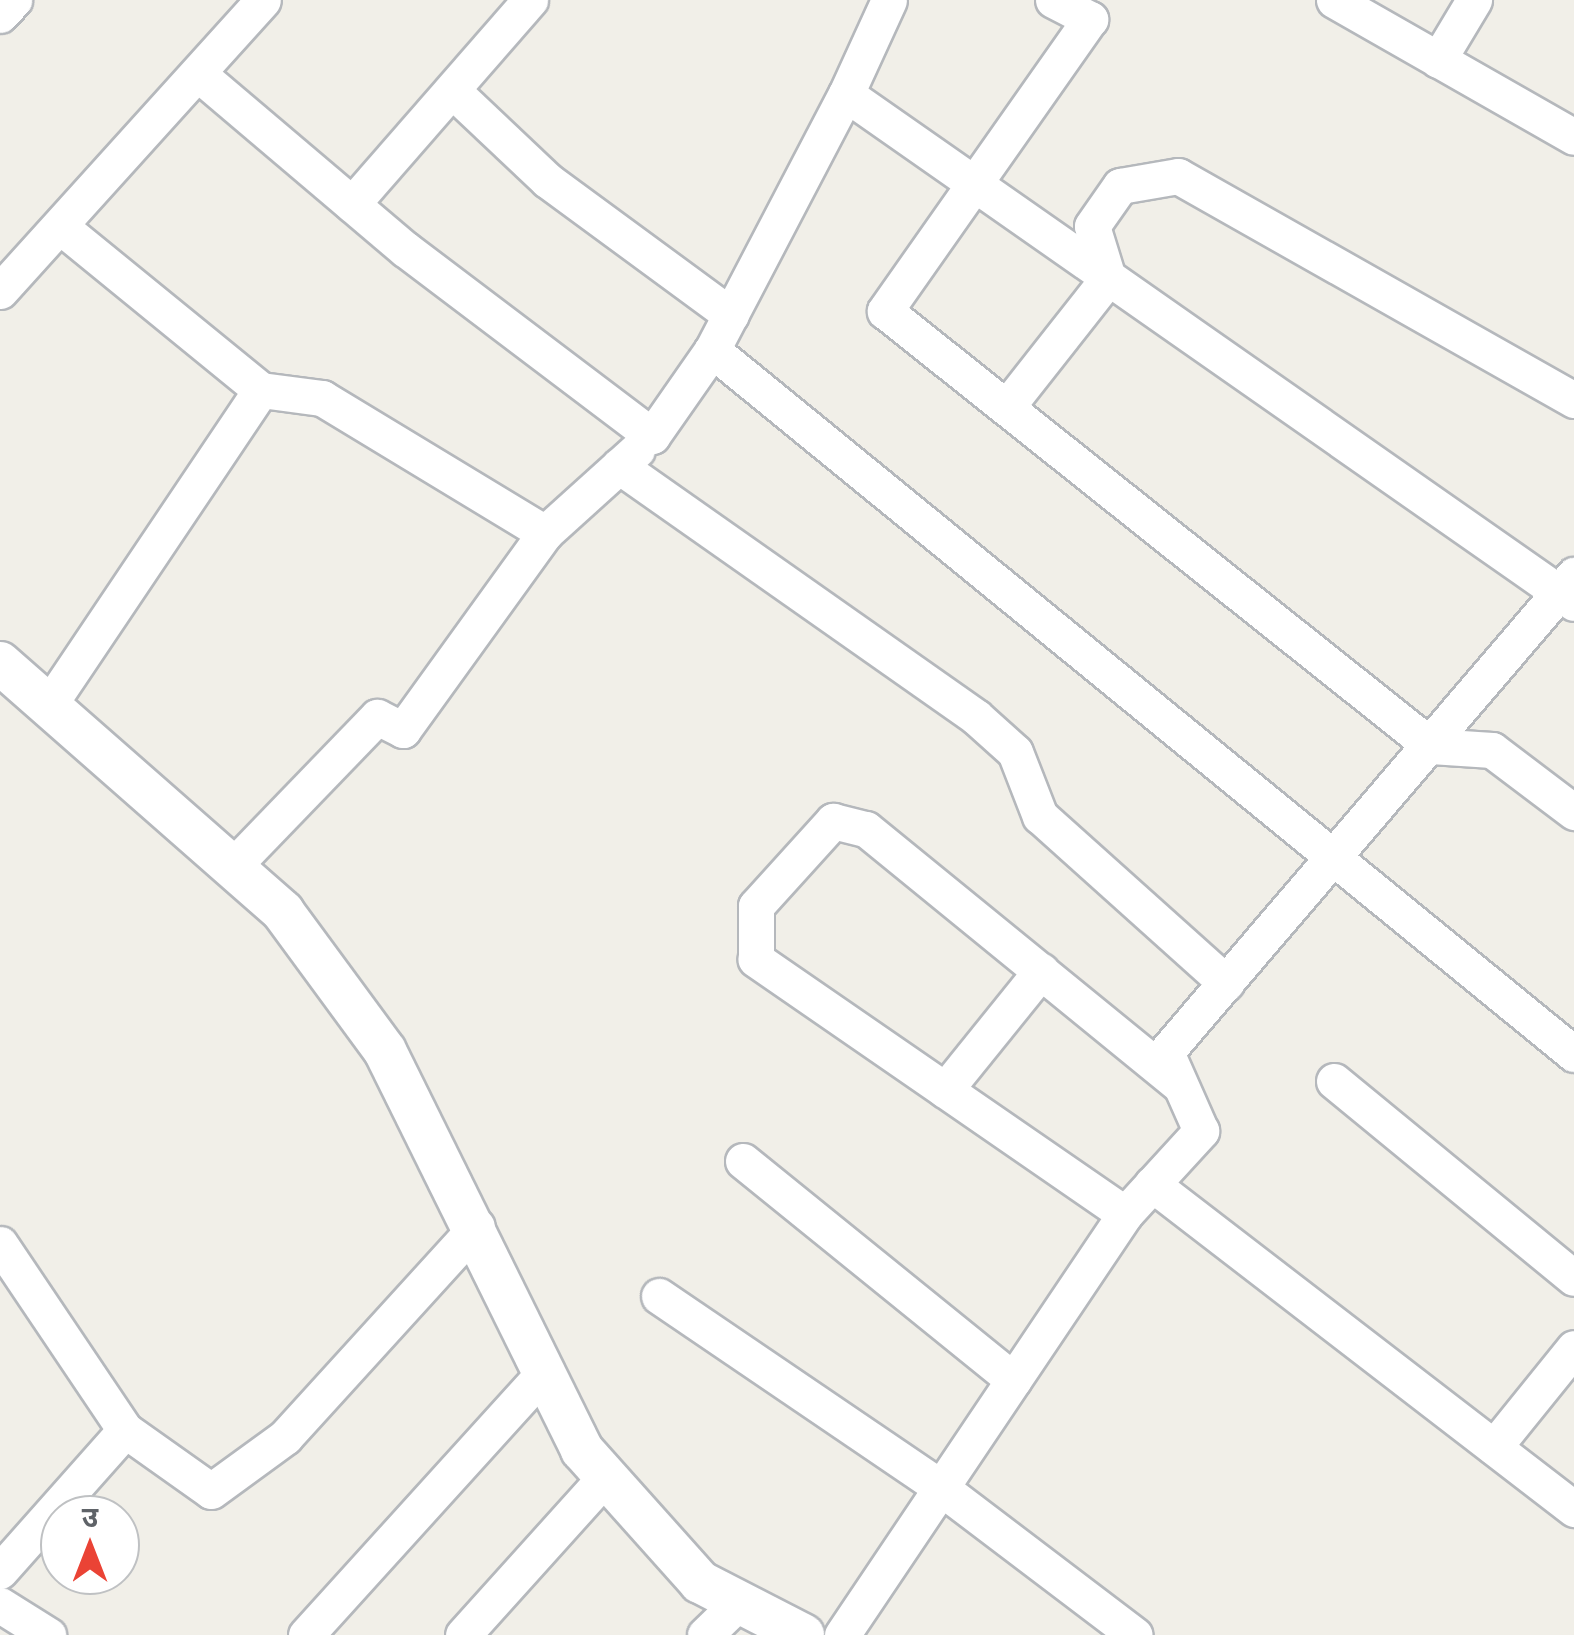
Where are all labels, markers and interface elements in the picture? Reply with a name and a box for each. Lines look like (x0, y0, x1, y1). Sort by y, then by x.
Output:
north arrow (40, 1495, 140, 1595)
text: उ (82, 1495, 98, 1538)

